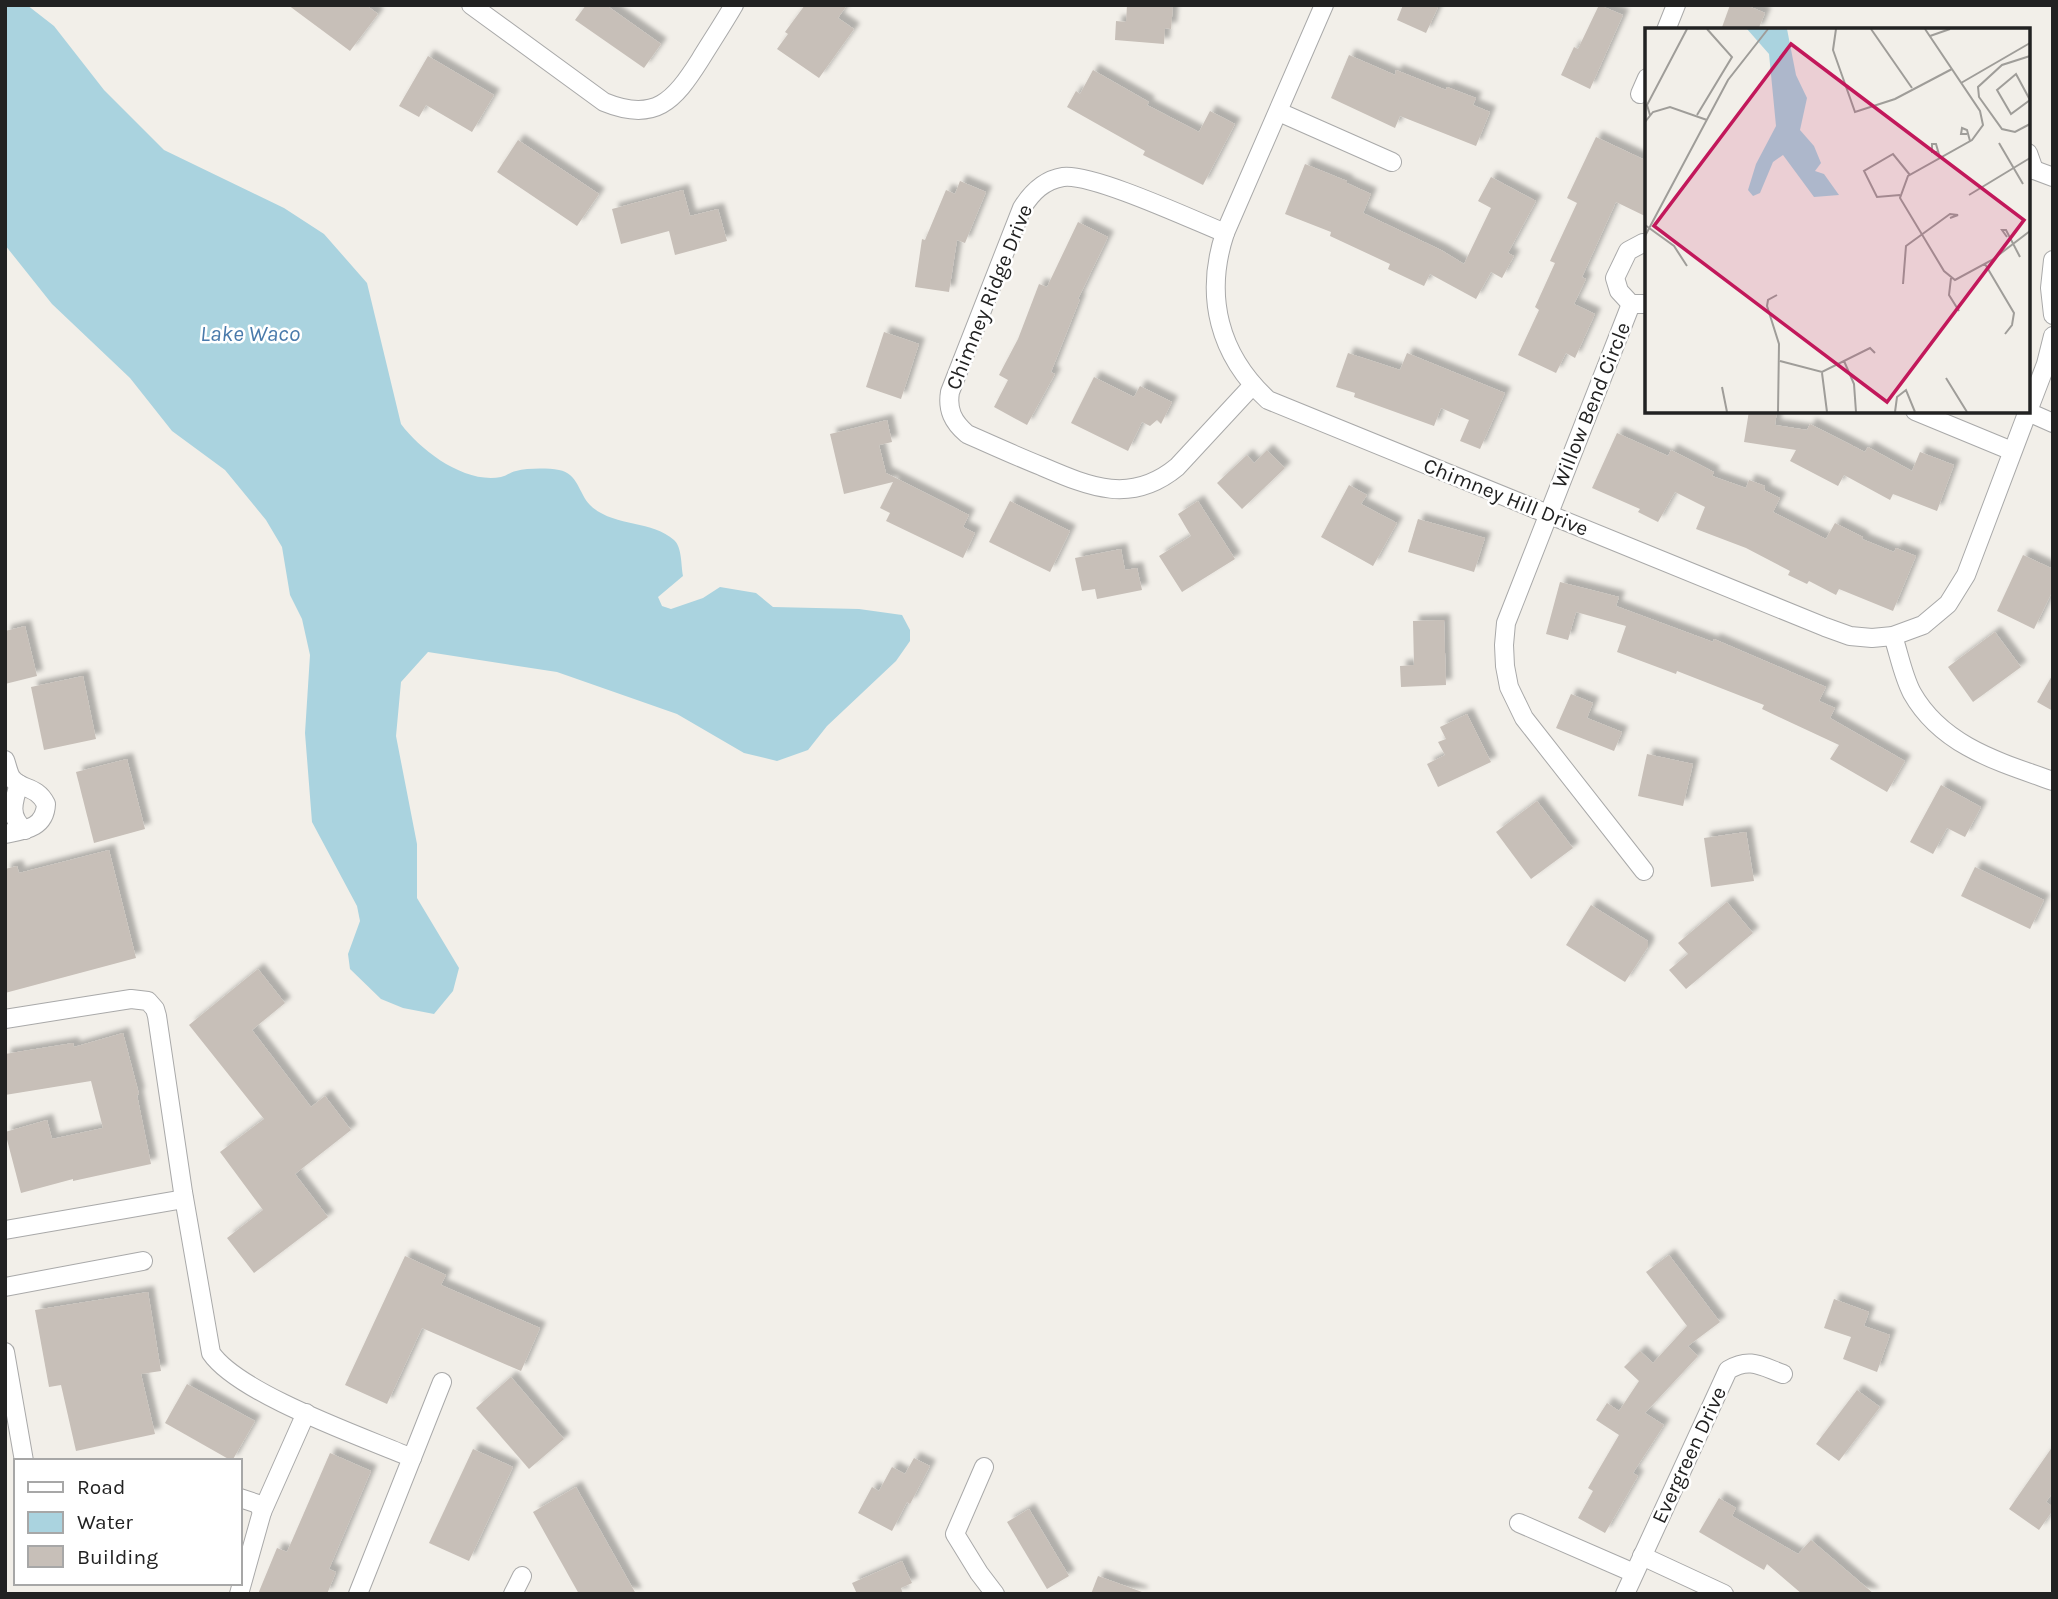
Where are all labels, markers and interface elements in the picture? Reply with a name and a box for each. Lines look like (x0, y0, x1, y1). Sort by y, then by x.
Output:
inset map (1645, 28, 2030, 413)
street label: Chimney Ridge Drive (941, 201, 1037, 393)
street label: Willow Bend Circle (1547, 319, 1635, 491)
water label: Lake Waco (200, 320, 300, 347)
street label: Chimney Hill Drive (1420, 453, 1592, 541)
street label: Evergreen Drive (1647, 1383, 1731, 1527)
legend (14, 1459, 242, 1585)
text: Road (77, 1475, 125, 1499)
text: Water (77, 1510, 133, 1534)
text: Building (77, 1545, 158, 1569)

